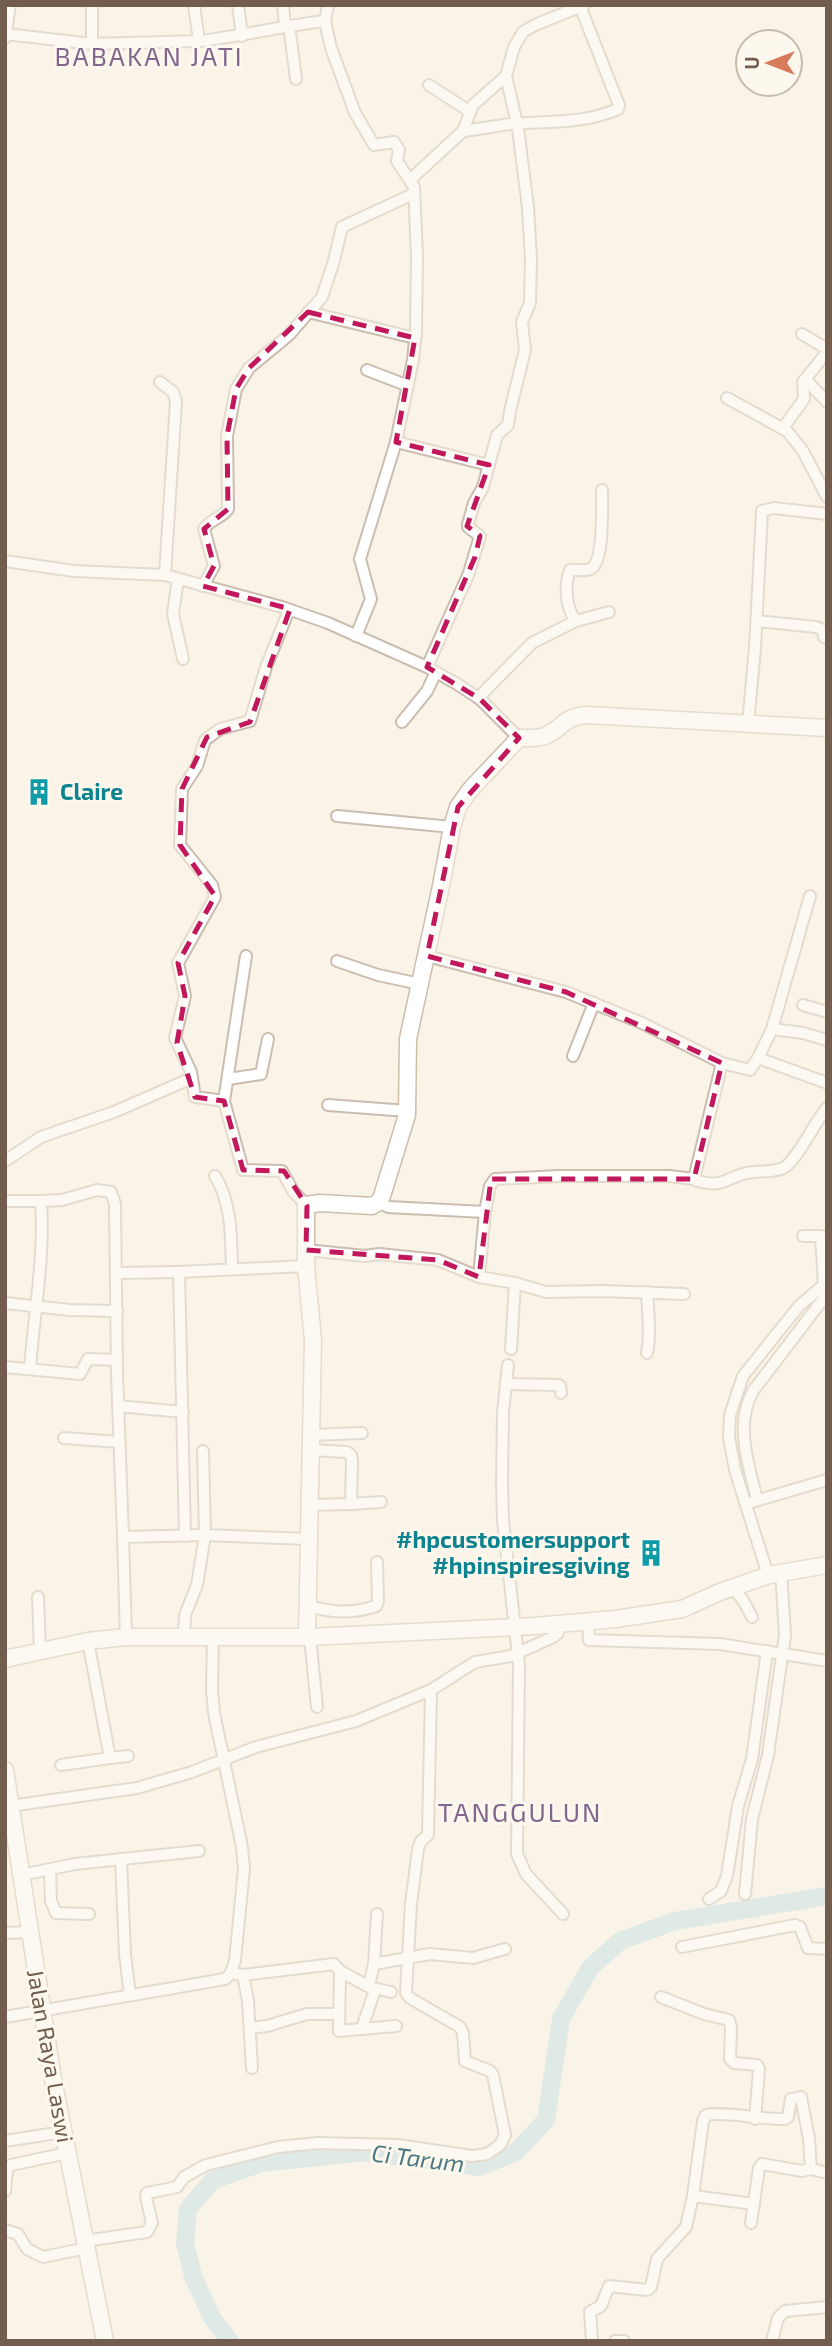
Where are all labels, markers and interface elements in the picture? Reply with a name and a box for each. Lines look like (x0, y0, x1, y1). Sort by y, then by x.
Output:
north arrow (734, 28, 804, 98)
district label: BABAKAN JATI (54, 40, 244, 71)
text: U (740, 56, 763, 70)
building icon: Claire (24, 777, 54, 807)
place label: Claire (60, 777, 123, 805)
place label: #hpcustomersupport #hpinspiresgiving (396, 1525, 631, 1579)
building icon: #hpcustomersupport #hpinspiresgiving (636, 1538, 666, 1568)
district label: TANGGULUN (438, 1796, 602, 1827)
street label: Jalan Raya Laswi (22, 1967, 80, 2145)
water label: Ci Tarum (370, 2137, 466, 2178)

